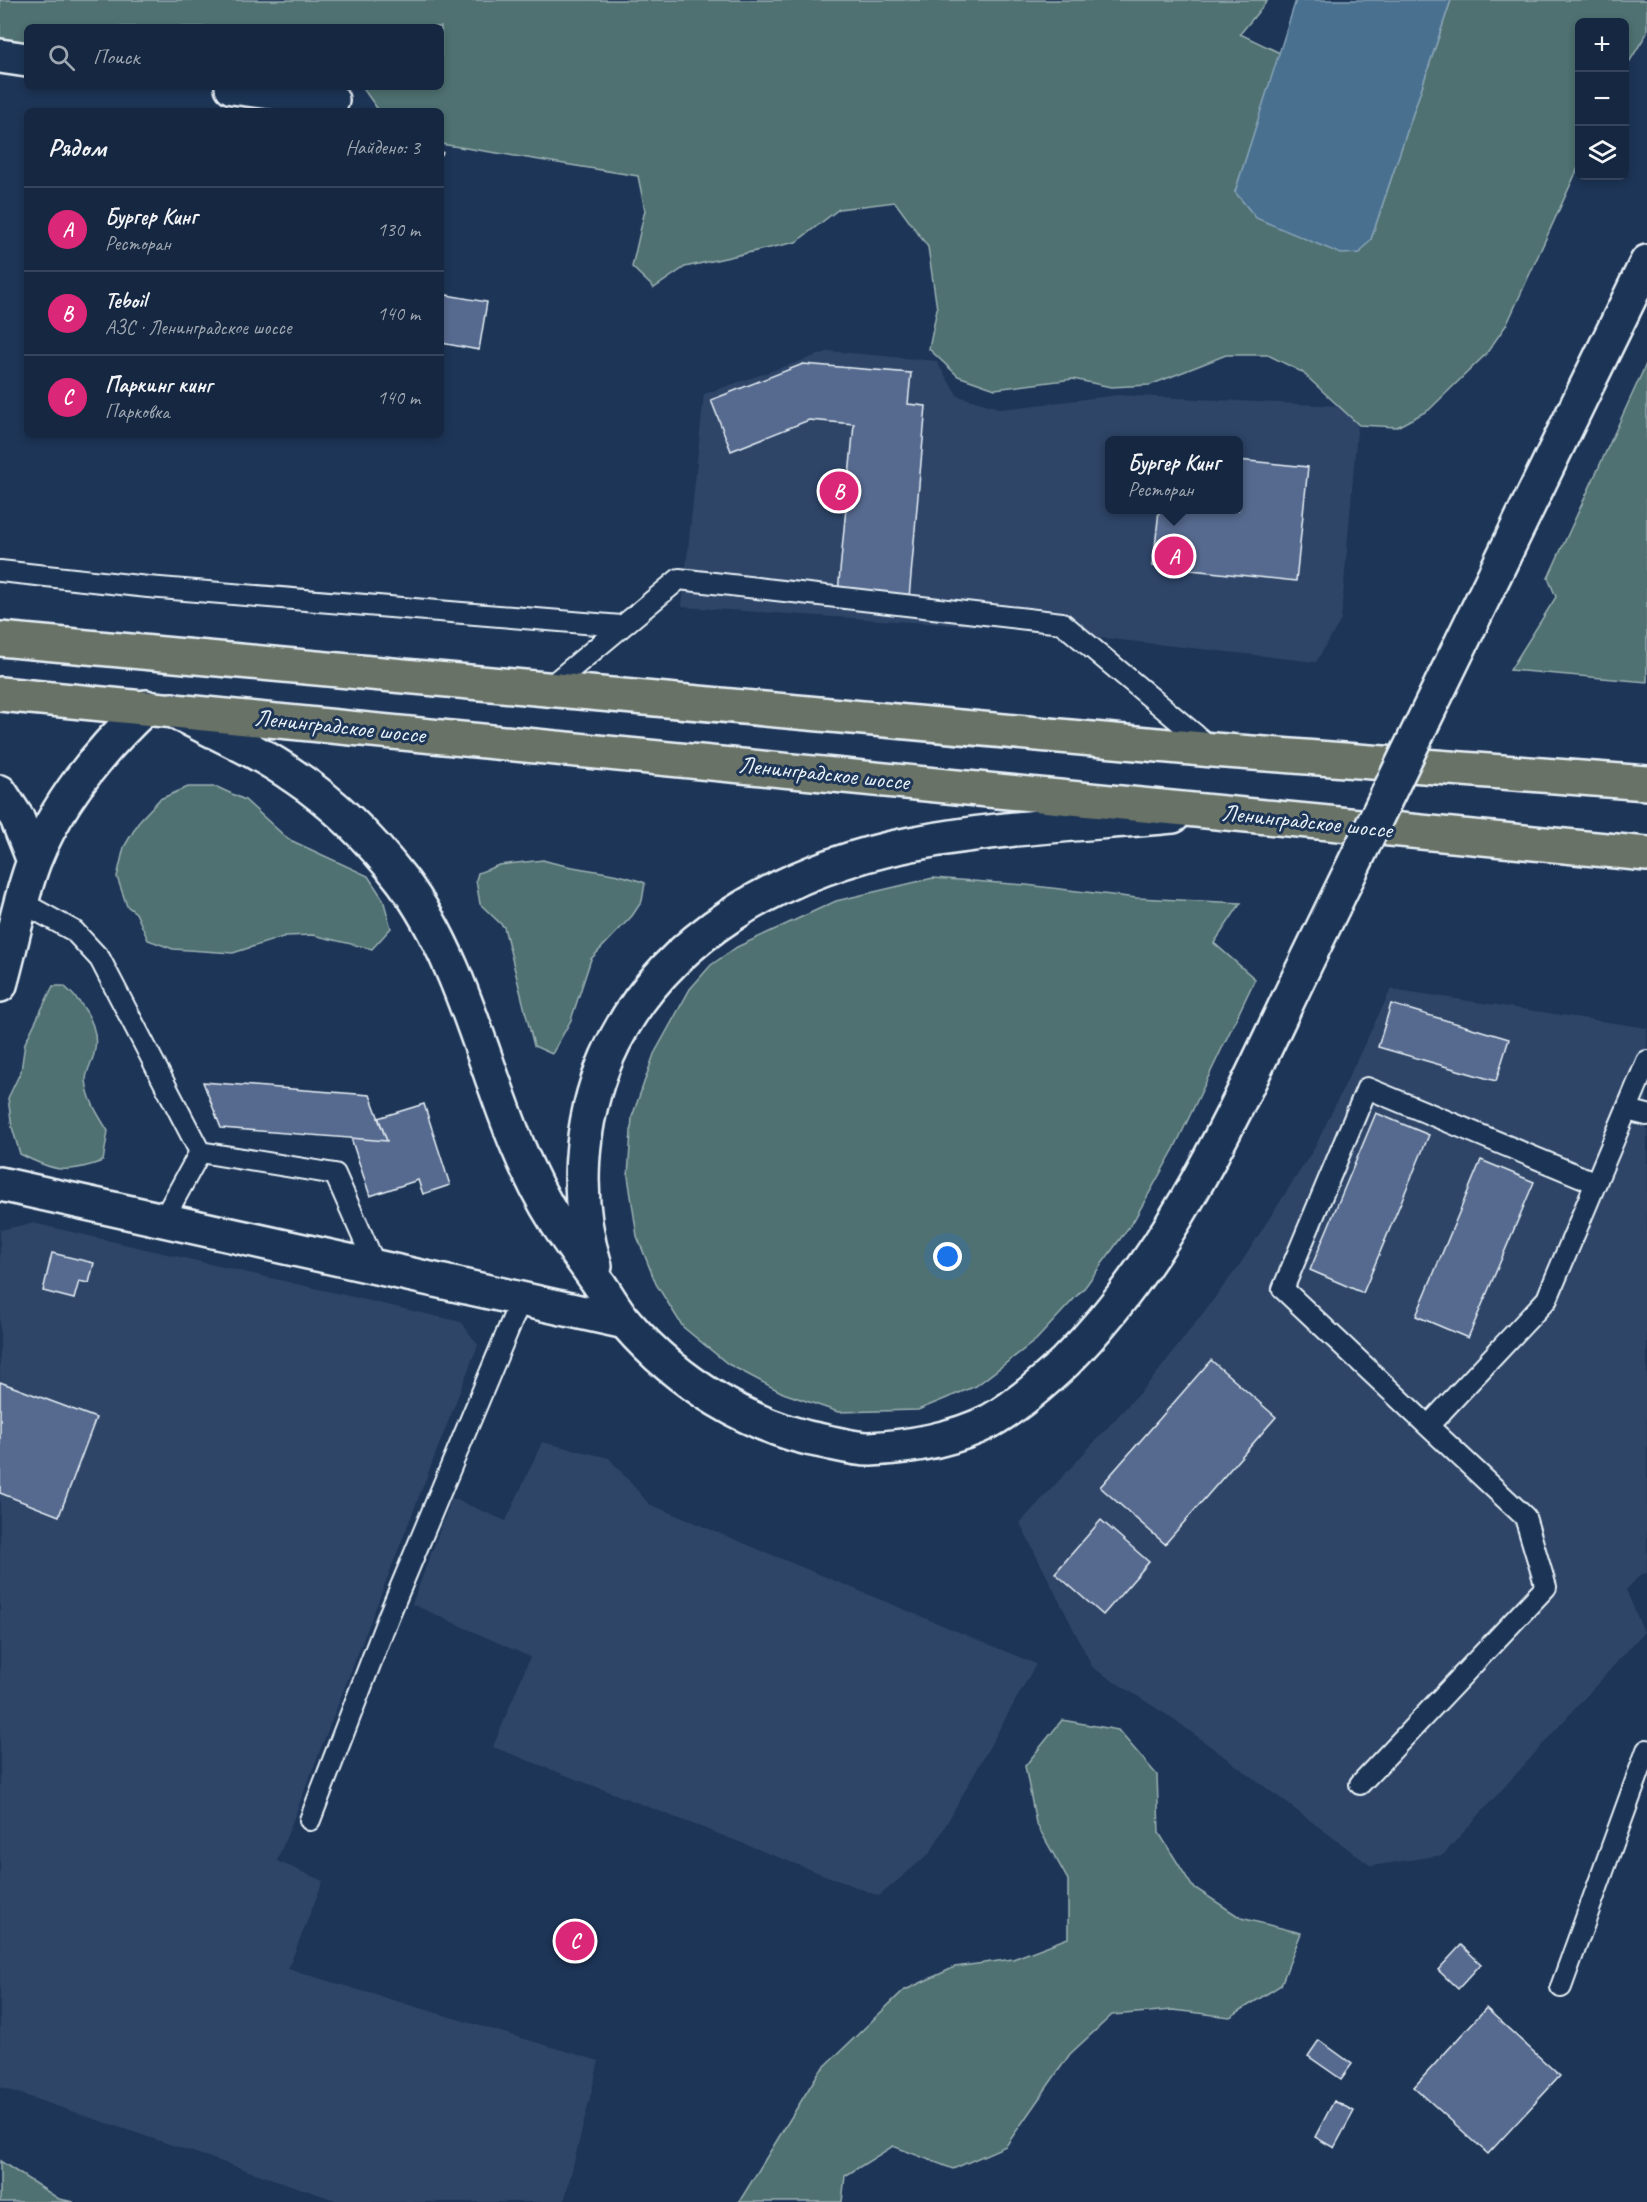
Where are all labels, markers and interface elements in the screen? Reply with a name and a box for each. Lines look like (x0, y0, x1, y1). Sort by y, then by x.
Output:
map controls (1575, 18, 1629, 180)
button: + (1575, 18, 1629, 72)
search box (24, 24, 444, 90)
icon: search (45, 41, 78, 74)
text: Поиск (93, 43, 139, 71)
button: − (1575, 72, 1629, 126)
button: layers (1575, 126, 1629, 180)
text: Рядом (48, 131, 106, 164)
text: Найдено: 3 (345, 135, 420, 160)
text: Бургер Кинг (105, 203, 197, 231)
text: A (62, 217, 73, 242)
text: 130 m (377, 217, 420, 242)
text: Ресторан (105, 231, 171, 256)
text: Teboil (105, 287, 146, 315)
text: B (62, 301, 73, 326)
text: 140 m (377, 301, 420, 326)
text: АЗС · Ленинградское шоссе (105, 315, 291, 340)
text: Паркинг кинг (105, 371, 212, 399)
text: C (63, 385, 72, 410)
text: 140 m (377, 385, 420, 410)
text: Парковка (105, 399, 169, 424)
popup (1105, 436, 1243, 514)
text: Бургер Кинг (1128, 449, 1220, 477)
pin: B (820, 468, 858, 514)
text: Ресторан (1128, 477, 1194, 502)
pin: A (1154, 534, 1194, 578)
street label: Ленинградское шоссе (253, 702, 429, 750)
street label: Ленинградское шоссе (737, 749, 913, 797)
street label: Ленинградское шоссе (1220, 797, 1396, 845)
your location (933, 1242, 962, 1271)
pin: C (556, 1918, 594, 1964)

